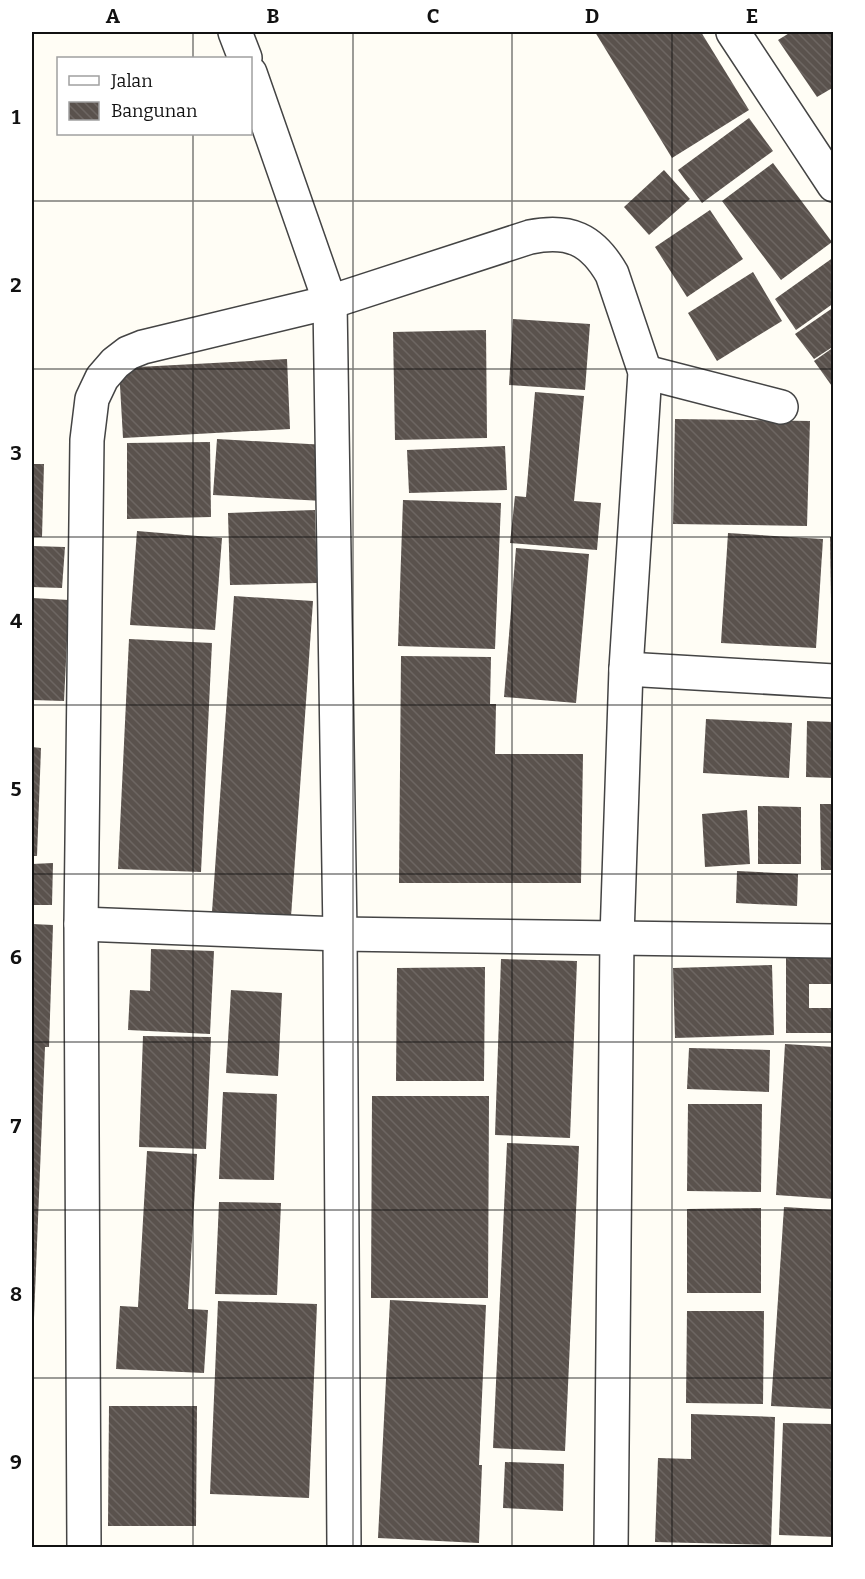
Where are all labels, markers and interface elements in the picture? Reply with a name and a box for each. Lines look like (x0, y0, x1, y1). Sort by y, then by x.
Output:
text: A (106, 4, 121, 28)
text: B (267, 4, 280, 28)
text: C (427, 4, 439, 28)
text: D (585, 4, 599, 28)
text: E (746, 4, 758, 28)
legend (57, 57, 252, 135)
text: Jalan (110, 70, 153, 92)
text: Bangunan (111, 100, 198, 122)
text: 1 (12, 105, 21, 129)
text: 2 (10, 273, 22, 297)
text: 3 (10, 441, 22, 465)
text: 4 (10, 609, 22, 633)
text: 5 (11, 777, 22, 801)
text: 6 (10, 945, 22, 969)
text: 7 (11, 1114, 22, 1138)
text: 8 (10, 1282, 22, 1306)
text: 9 (10, 1450, 22, 1474)

